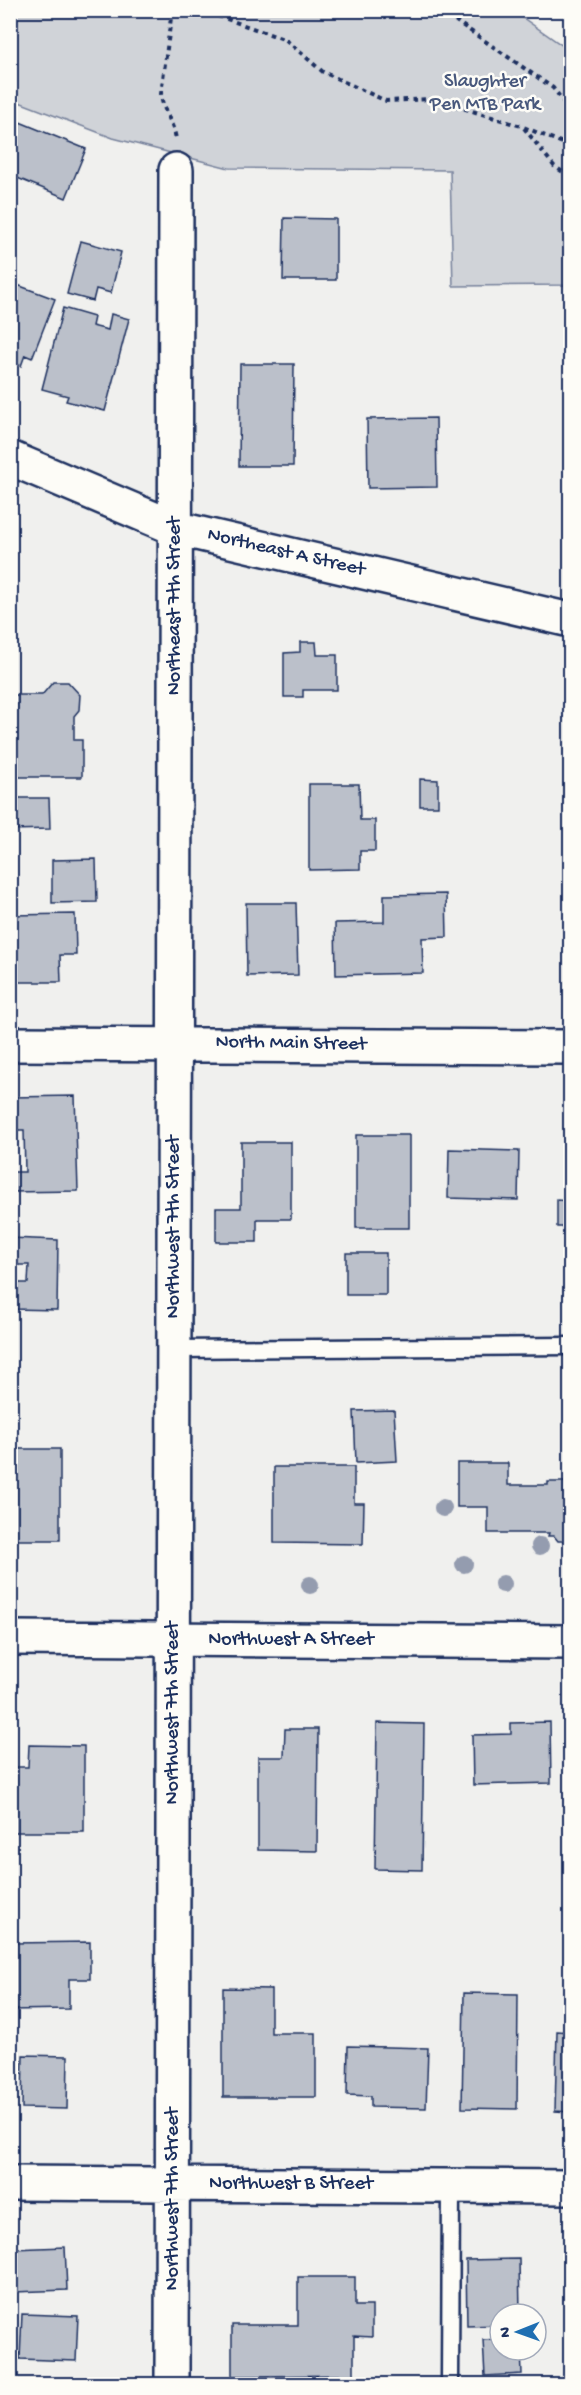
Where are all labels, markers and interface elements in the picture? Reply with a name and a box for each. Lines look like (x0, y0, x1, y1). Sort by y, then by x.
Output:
park label: Slaughter Pen MTB Park (429, 71, 542, 117)
street label: Northeast 7th Street (164, 515, 187, 695)
street label: Northeast A Street (205, 524, 369, 583)
street label: North Main Street (215, 1031, 369, 1057)
street label: Northwest 7th Street (163, 1134, 186, 1318)
street label: Northwest 7th Street (162, 1620, 185, 1804)
street label: Northwest A Street (208, 1629, 376, 1652)
street label: Northwest 7th Street (162, 2106, 185, 2290)
street label: Northwest B Street (209, 2173, 375, 2196)
north arrow (488, 2302, 548, 2362)
text: N (497, 2326, 516, 2338)

